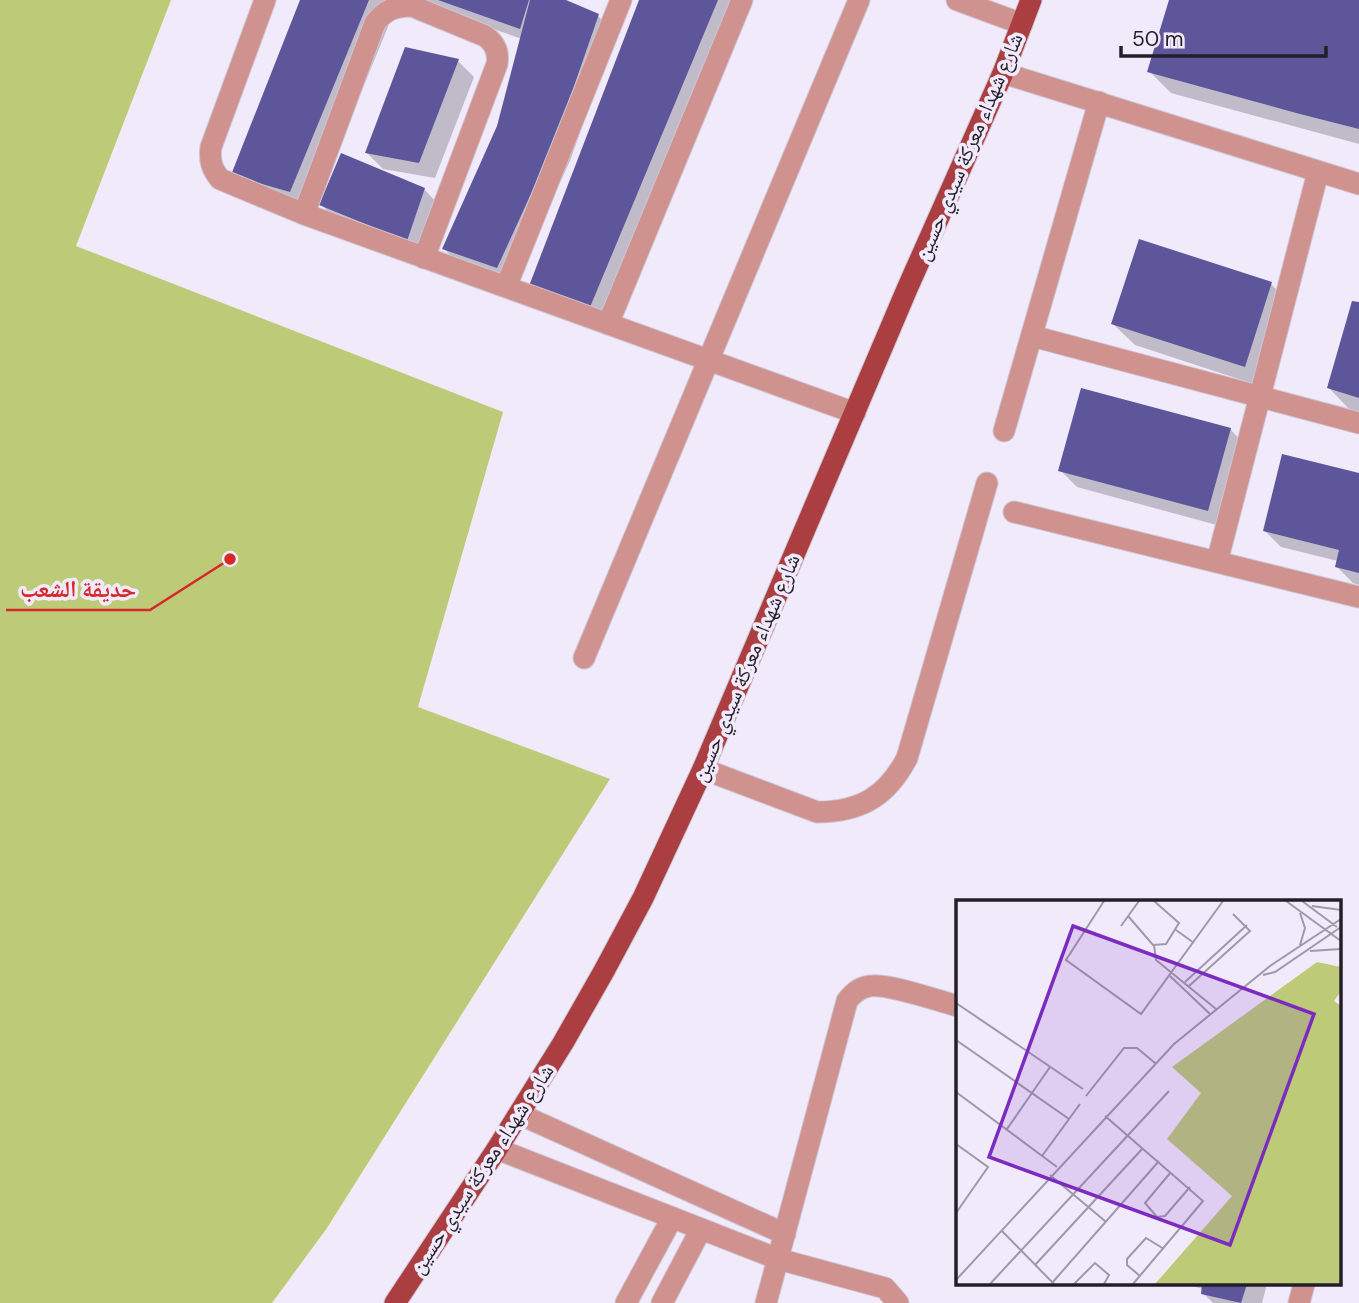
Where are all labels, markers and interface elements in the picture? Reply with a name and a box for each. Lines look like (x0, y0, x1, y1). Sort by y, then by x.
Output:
scale bar (1121, 14, 1326, 58)
text: 50 m (1132, 25, 1183, 53)
street label: شارع شهداء معركة سيدي حسين (908, 29, 1032, 266)
street label: شارع شهداء معركة سيدي حسين (685, 550, 809, 787)
callout: حديقة الشعب (6, 566, 150, 610)
text: حديقة الشعب (20, 574, 136, 604)
inset map (956, 900, 1342, 1286)
street label: شارع شهداء معركة سيدي حسين (404, 1059, 562, 1280)

